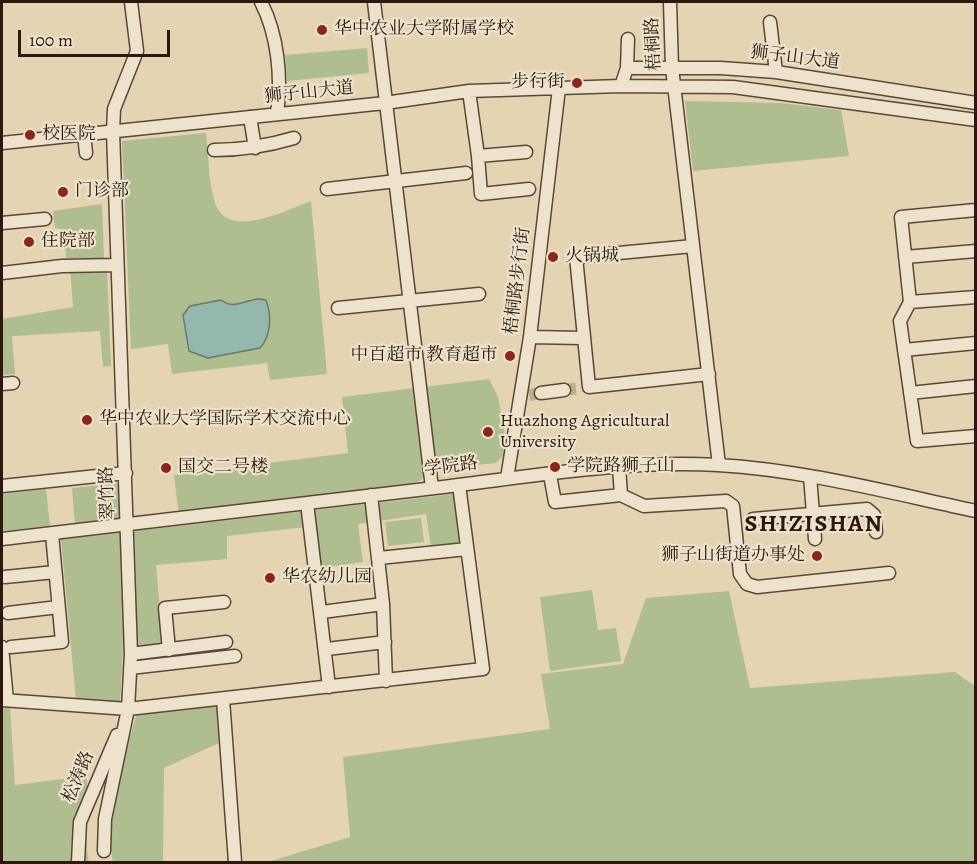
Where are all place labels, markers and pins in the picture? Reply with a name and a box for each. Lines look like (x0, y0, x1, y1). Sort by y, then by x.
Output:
place label: 华中农业大学附属学校 (334, 19, 514, 41)
marker: 华中农业大学附属学校 (315, 23, 329, 37)
place label: 步行街 (511, 72, 565, 94)
marker: 步行街 (570, 76, 584, 90)
place label: 校医院 (42, 124, 96, 146)
marker: 校医院 (23, 128, 37, 142)
place label: 门诊部 (75, 181, 129, 203)
marker: 门诊部 (56, 185, 70, 199)
place label: 住院部 (41, 231, 95, 253)
marker: 住院部 (22, 235, 36, 249)
place label: 火锅城 (565, 246, 619, 268)
marker: 火锅城 (546, 250, 560, 264)
place label: 中百超市 教育超市 (350, 345, 498, 367)
marker: 中百超市 教育超市 (503, 349, 517, 363)
place label: 华中农业大学国际学术交流中心 (99, 409, 351, 431)
place label: Huazhong Agricultural University (500, 411, 669, 454)
marker: 华中农业大学国际学术交流中心 (80, 413, 94, 427)
marker: Huazhong Agricultural University (481, 425, 495, 439)
place label: 学院路狮子山 (567, 456, 675, 478)
place label: 国交二号楼 (178, 457, 268, 479)
marker: 学院路狮子山 (548, 460, 562, 474)
marker: 国交二号楼 (159, 461, 173, 475)
place label: 狮子山街道办事处 (661, 545, 805, 567)
marker: 狮子山街道办事处 (810, 549, 824, 563)
place label: 华农幼儿园 (282, 567, 372, 589)
marker: 华农幼儿园 (263, 571, 277, 585)

